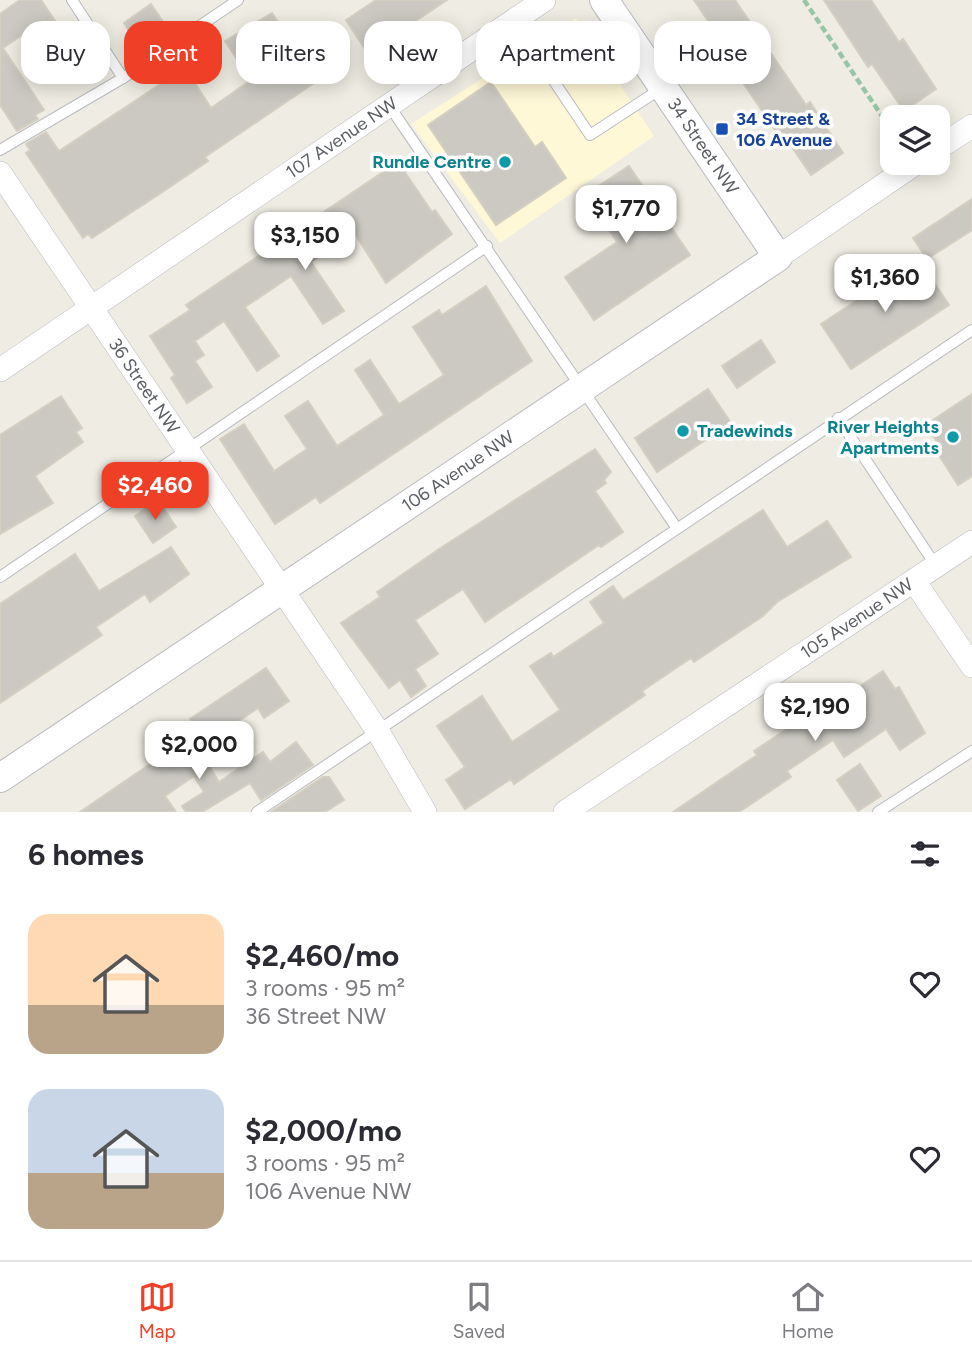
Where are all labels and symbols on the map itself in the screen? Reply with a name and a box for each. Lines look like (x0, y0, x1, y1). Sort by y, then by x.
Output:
street label: 107 Avenue NW (282, 92, 402, 183)
street label: 34 Street NW (663, 94, 744, 199)
place label: 34 Street & 106 Avenue (736, 108, 832, 151)
marker: 34 Street & 106 Avenue (714, 121, 730, 137)
place label: Rundle Centre (372, 151, 491, 173)
marker: Rundle Centre (497, 154, 513, 170)
pin: $1,770 (569, 186, 683, 245)
pin: $3,150 (248, 212, 362, 272)
pin: $1,360 (828, 254, 942, 314)
street label: 36 Street NW (104, 334, 185, 438)
place label: River Heights Apartments (827, 416, 940, 459)
place label: Tradewinds (697, 420, 793, 442)
marker: Tradewinds (675, 423, 691, 439)
street label: 106 Avenue NW (398, 426, 519, 517)
marker: River Heights Apartments (945, 429, 961, 445)
pin: $2,460 (98, 462, 212, 522)
street label: 105 Avenue NW (796, 573, 918, 664)
pin: $2,190 (758, 684, 872, 743)
pin: $2,000 (142, 722, 256, 781)

